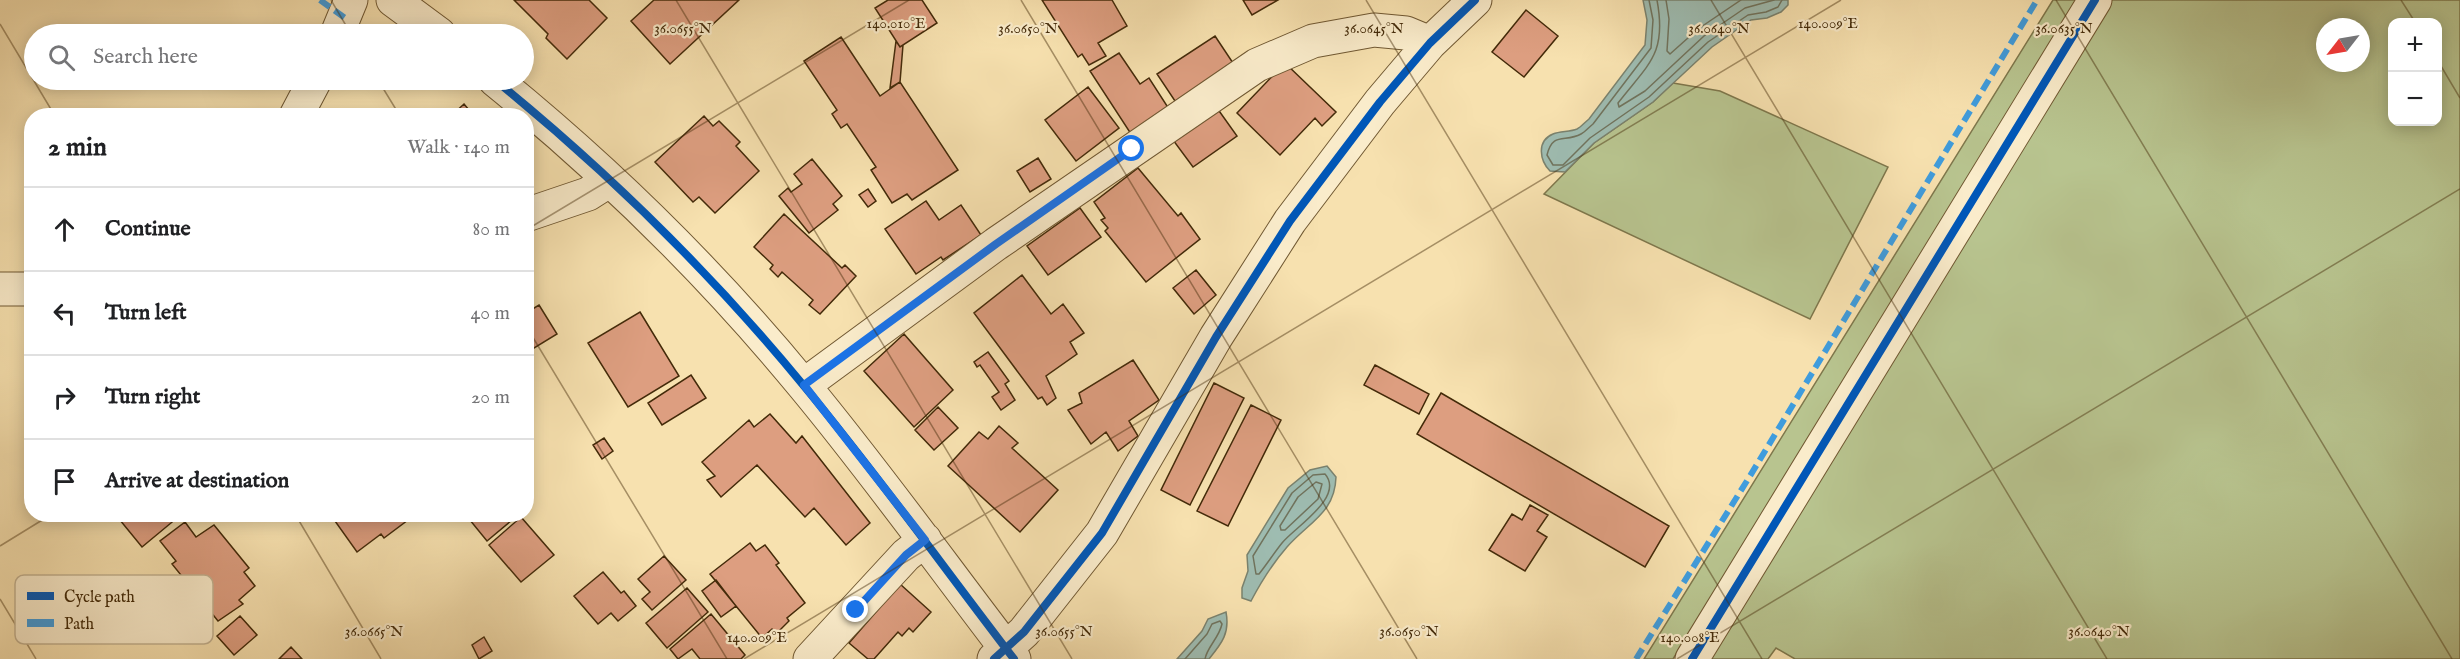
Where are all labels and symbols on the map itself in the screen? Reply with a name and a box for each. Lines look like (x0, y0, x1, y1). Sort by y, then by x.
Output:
text: 140.010°E (867, 14, 925, 33)
text: 140.009°E (1798, 14, 1858, 33)
north arrow (2316, 18, 2370, 72)
text: 36.0655°N (654, 19, 712, 38)
text: 36.0650°N (998, 19, 1058, 38)
text: 36.0645°N (1344, 19, 1404, 38)
text: 36.0640°N (1688, 19, 1750, 38)
text: 36.0635°N (2035, 19, 2093, 38)
route start (1118, 135, 1144, 161)
legend (15, 575, 213, 644)
text: Cycle path (64, 588, 135, 608)
route end (842, 596, 868, 622)
text: Path (64, 615, 95, 635)
text: 36.0665°N (345, 622, 403, 641)
text: 36.0655°N (1035, 622, 1093, 641)
text: 36.0650°N (1379, 622, 1439, 641)
text: 36.0640°N (2068, 622, 2130, 641)
text: 140.009°E (727, 628, 787, 647)
text: 140.008°E (1660, 628, 1720, 647)

